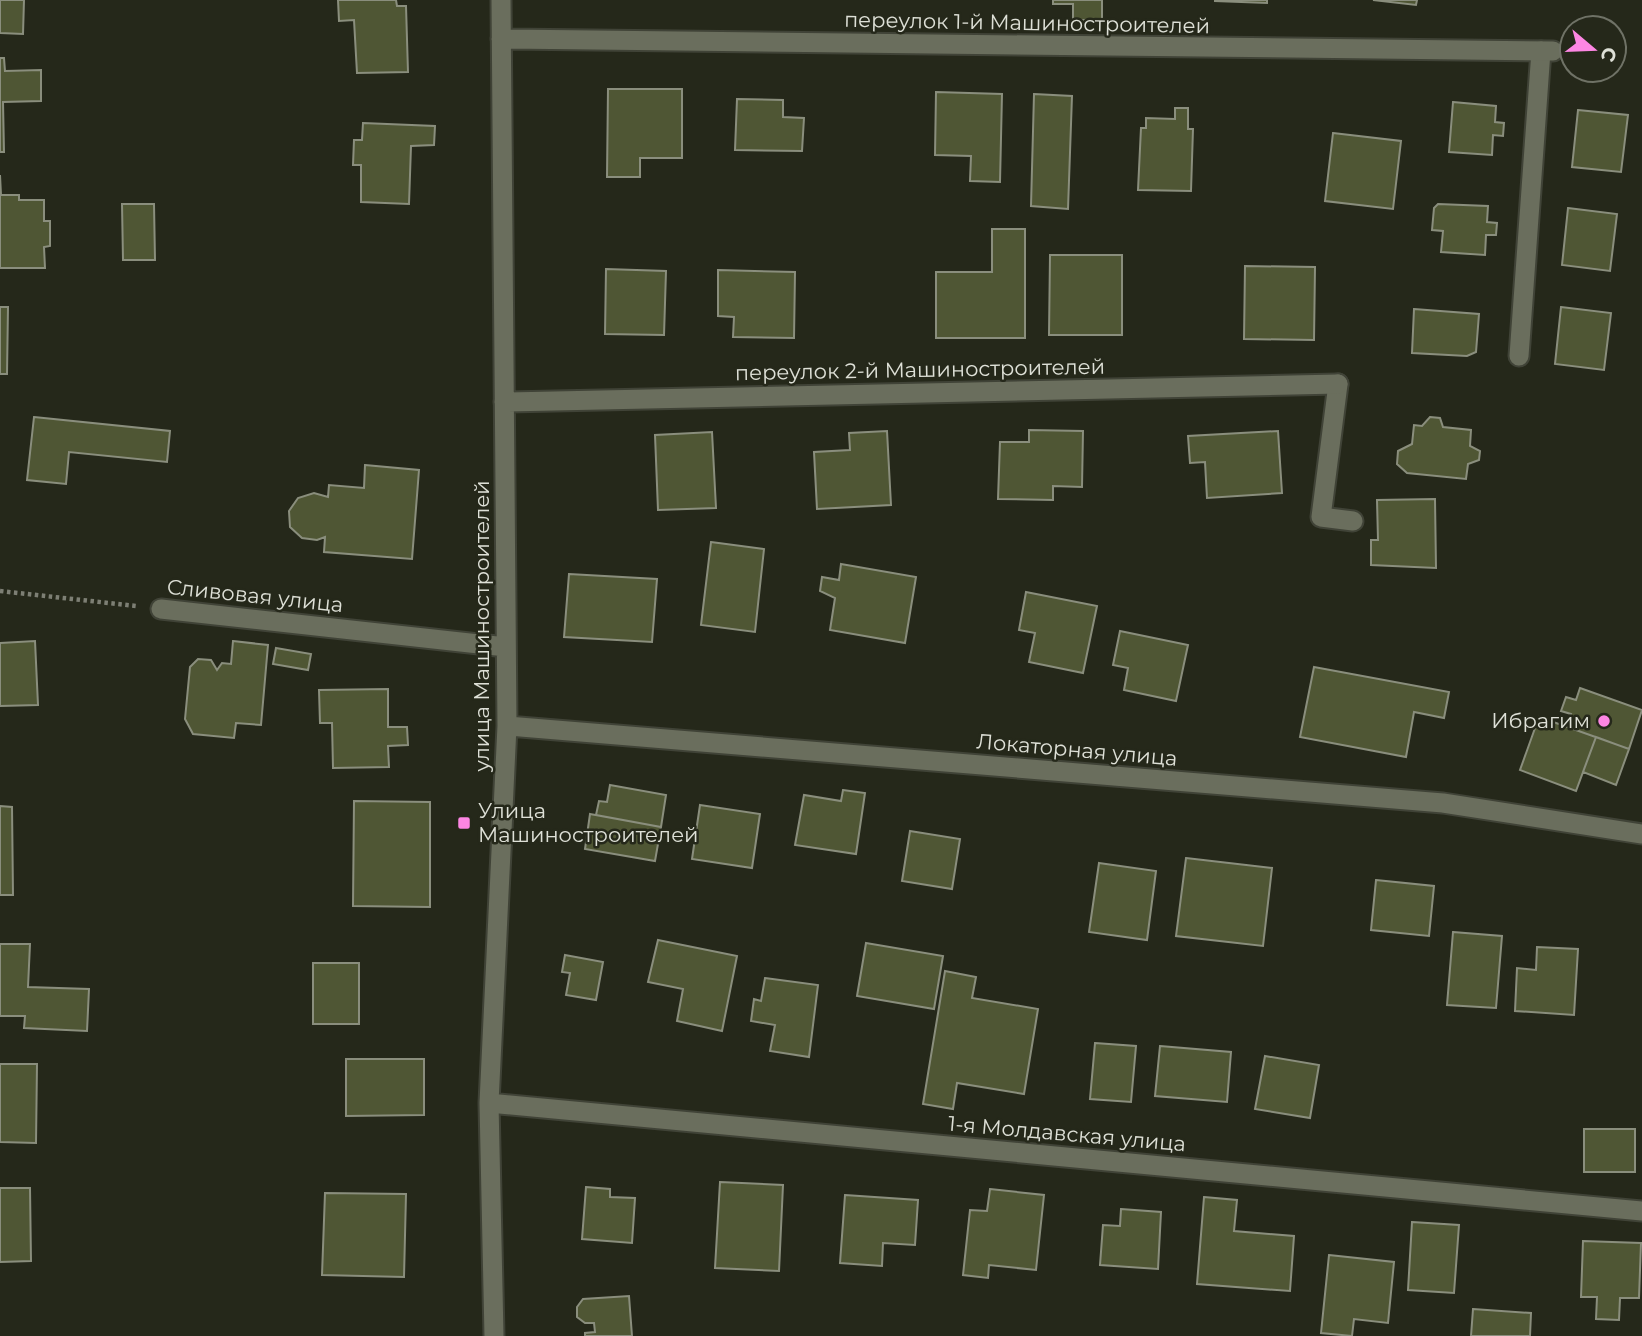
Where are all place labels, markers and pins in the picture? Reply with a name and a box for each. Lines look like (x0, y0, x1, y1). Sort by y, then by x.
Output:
place label: Ибрагим (1491, 708, 1590, 733)
marker: Ибрагим (1596, 713, 1612, 729)
place label: Улица Машиностроителей (478, 798, 699, 847)
marker: Улица Машиностроителей (456, 815, 472, 831)

